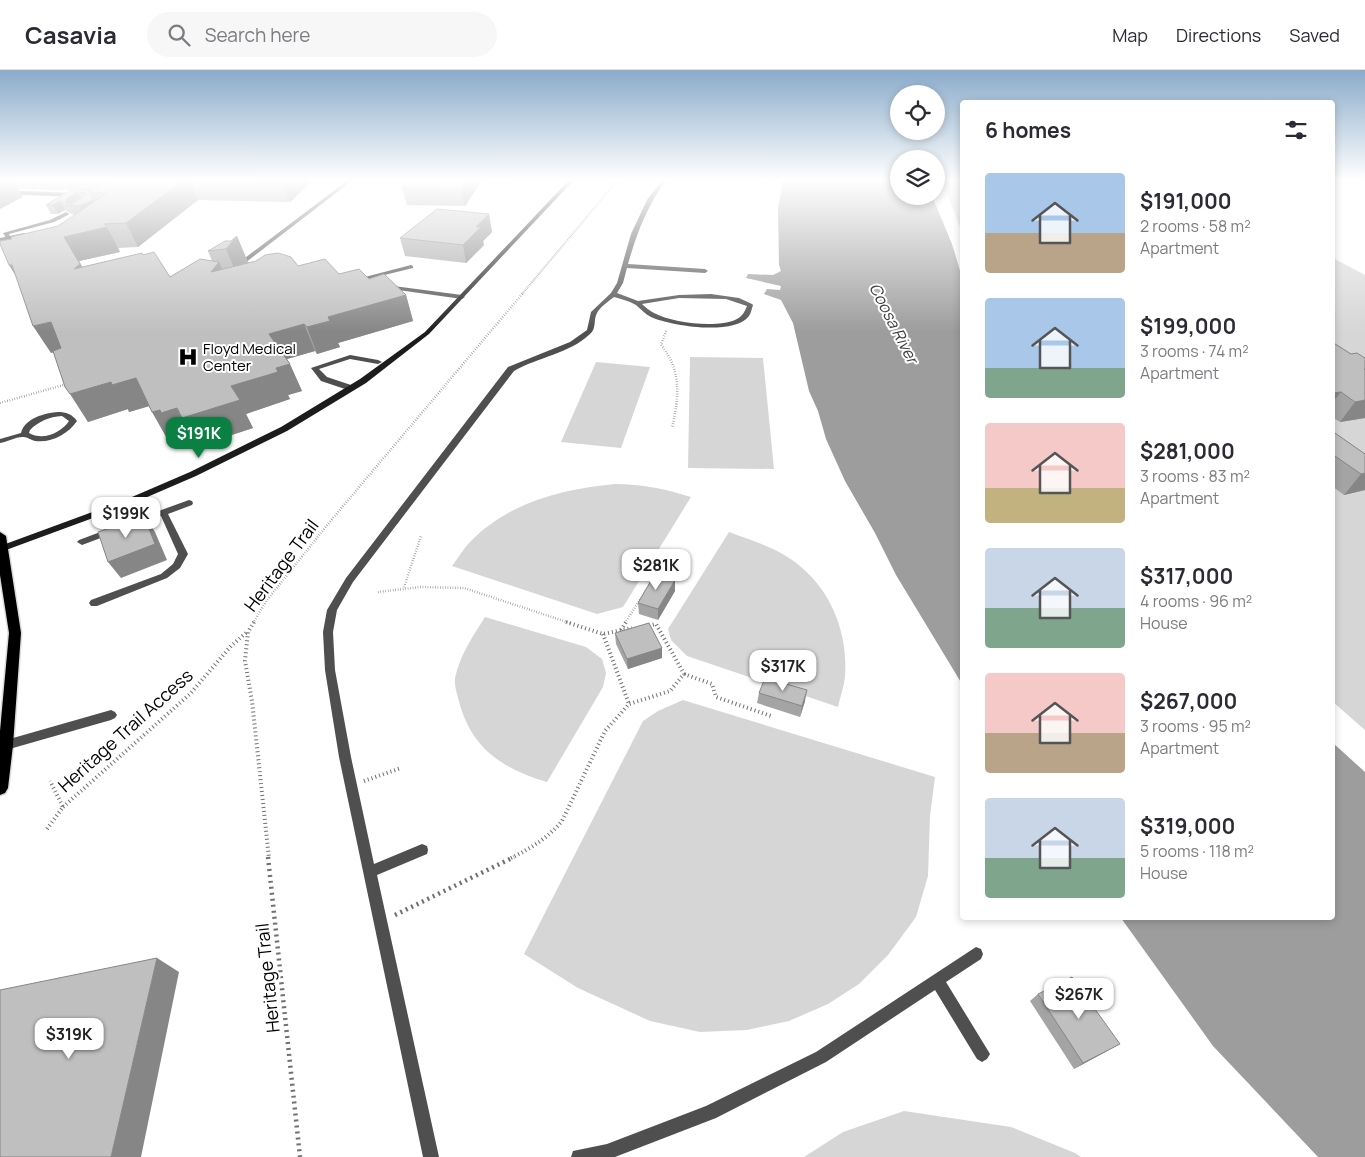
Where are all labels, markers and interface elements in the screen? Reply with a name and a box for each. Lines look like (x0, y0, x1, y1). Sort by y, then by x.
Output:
search box (147, 12, 497, 57)
text: Casavia (25, 18, 117, 51)
icon: search (165, 21, 193, 49)
text: Search here (205, 22, 310, 48)
text: Map (1112, 23, 1148, 47)
text: Directions (1176, 23, 1261, 47)
text: Saved (1289, 23, 1340, 47)
map controls (890, 85, 945, 205)
button: locate (890, 85, 945, 140)
text: 6 homes (985, 116, 1071, 144)
icon: filters (1282, 116, 1310, 144)
button: layers (890, 150, 945, 205)
text: $191,000 (1140, 187, 1232, 215)
icon: home (1025, 193, 1085, 253)
text: 2 rooms · 58 m² (1140, 215, 1251, 237)
text: Apartment (1140, 237, 1219, 259)
water label: Coosa River (864, 279, 925, 369)
text: $199,000 (1140, 312, 1236, 340)
icon: home (1025, 318, 1085, 378)
place label: Floyd Medical Center (203, 338, 296, 376)
text: 3 rooms · 74 m² (1140, 340, 1249, 362)
hospital icon: Floyd Medical Center (177, 346, 199, 368)
text: Apartment (1140, 362, 1219, 384)
pin: $191K (164, 416, 234, 459)
text: $191K (177, 422, 221, 444)
text: $281,000 (1140, 437, 1235, 465)
icon: home (1025, 443, 1085, 503)
text: 3 rooms · 83 m² (1140, 465, 1250, 487)
text: Apartment (1140, 487, 1219, 509)
pin: $199K (91, 496, 161, 539)
text: $199K (102, 502, 150, 524)
street label: Heritage Trail (238, 514, 324, 616)
pin: $281K (621, 548, 691, 591)
text: $281K (633, 554, 679, 576)
text: $317,000 (1140, 562, 1233, 590)
icon: home (1025, 568, 1085, 628)
text: 4 rooms · 96 m² (1140, 590, 1252, 612)
text: House (1140, 612, 1188, 634)
pin: $317K (748, 650, 818, 692)
text: $317K (760, 655, 806, 677)
street label: Heritage Trail Access (52, 663, 198, 797)
text: $267,000 (1140, 687, 1237, 715)
icon: home (1025, 693, 1085, 753)
text: 3 rooms · 95 m² (1140, 715, 1251, 737)
text: Apartment (1140, 737, 1219, 759)
text: $319,000 (1140, 812, 1235, 840)
icon: home (1025, 818, 1085, 878)
text: 5 rooms · 118 m² (1140, 840, 1254, 862)
text: House (1140, 862, 1188, 884)
street label: Heritage Trail (249, 922, 285, 1034)
pin: $267K (1044, 978, 1114, 1020)
text: $267K (1055, 983, 1103, 1005)
pin: $319K (34, 1018, 104, 1060)
text: $319K (46, 1023, 92, 1045)

